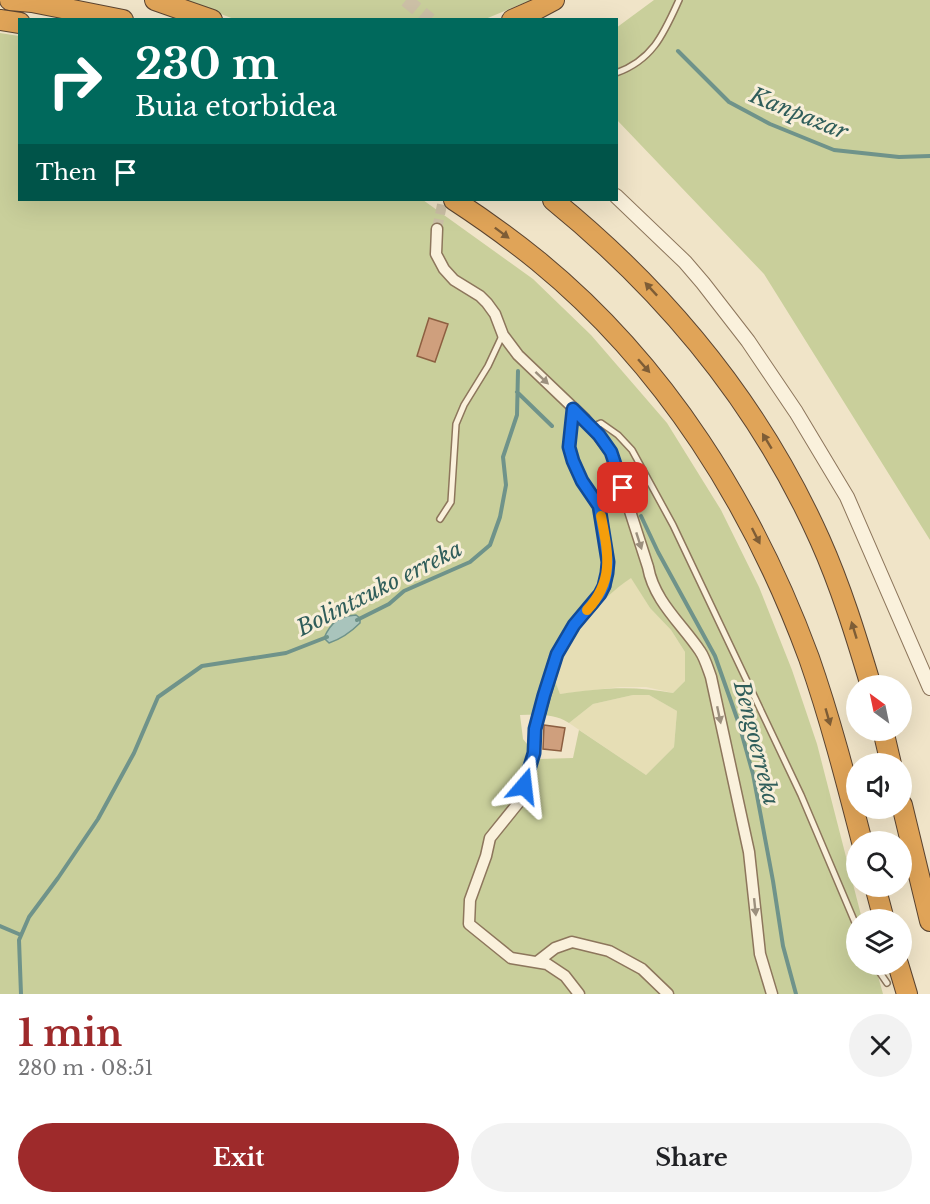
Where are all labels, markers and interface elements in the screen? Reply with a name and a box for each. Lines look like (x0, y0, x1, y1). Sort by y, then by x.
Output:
text: 230 m (135, 38, 278, 90)
icon: right (36, 42, 114, 120)
water label: Kanpazar (745, 81, 852, 146)
text: Buia etorbidea (135, 90, 337, 123)
icon: arrive (109, 156, 142, 189)
text: Then (36, 159, 97, 186)
one-way arrow (494, 227, 509, 239)
one-way arrow (644, 281, 658, 296)
one-way arrow (637, 358, 650, 373)
one-way arrow (534, 371, 549, 385)
one-way arrow (762, 433, 773, 449)
pin (597, 462, 648, 513)
icon: arrive (606, 471, 639, 504)
one-way arrow (750, 527, 760, 545)
one-way arrow (635, 532, 645, 550)
water label: Bolintxuko erreka (291, 535, 467, 642)
one-way arrow (849, 621, 858, 639)
north arrow (846, 675, 912, 741)
map controls (846, 675, 912, 975)
water label: Bengoerreka (728, 677, 785, 808)
one-way arrow (715, 706, 725, 724)
one-way arrow (823, 708, 833, 726)
button: sound (846, 753, 912, 819)
position arrow (492, 754, 556, 818)
button: search (846, 831, 912, 897)
one-way arrow (750, 897, 760, 916)
button: layers (846, 909, 912, 975)
text: 1 min (18, 1011, 122, 1056)
button: close (849, 1014, 912, 1077)
text: 280 m · 08:51 (18, 1056, 153, 1080)
button: Exit (18, 1123, 459, 1192)
button: Share (471, 1123, 912, 1192)

